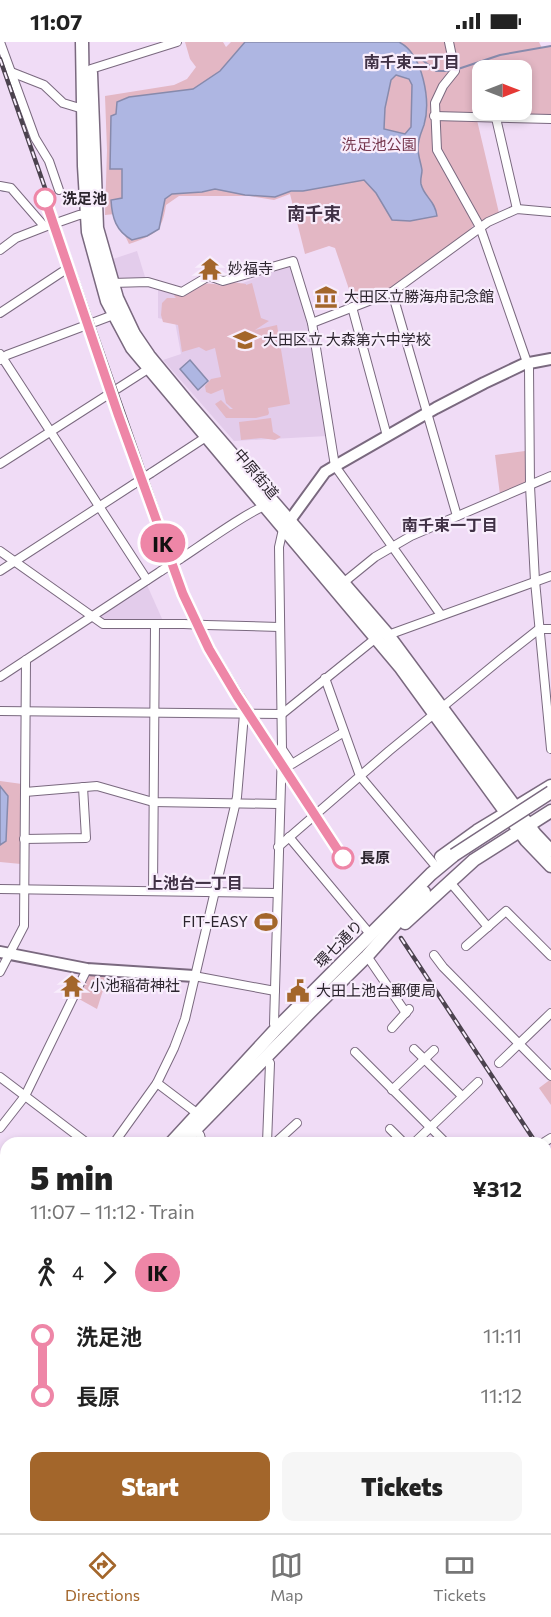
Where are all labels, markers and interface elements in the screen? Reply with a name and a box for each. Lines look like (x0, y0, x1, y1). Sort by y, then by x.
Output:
text: 11:07 (30, 8, 82, 35)
district label: 南千束二丁目 (364, 52, 460, 71)
north arrow (472, 60, 532, 120)
map controls (472, 60, 532, 120)
park label: 洗足池公園 (341, 135, 417, 153)
marker: 洗足池 (34, 188, 56, 210)
place label: 洗足池 (62, 189, 107, 207)
district label: 南千束 (287, 202, 341, 224)
temple icon: 妙福寺 (197, 256, 223, 282)
place label: 妙福寺 (228, 259, 273, 277)
museum icon: 大田区立勝海舟記念館 (313, 284, 339, 310)
place label: 大田区立勝海舟記念館 (344, 287, 494, 305)
school or university icon: 大田区立 大森第六中学校 (232, 327, 258, 353)
place label: 大田区立 大森第六中学校 (263, 330, 431, 348)
street label: 中原街道 (231, 445, 283, 502)
district label: 南千束一丁目 (402, 515, 498, 534)
line badge: IK (136, 524, 190, 562)
text: IK (152, 531, 174, 556)
marker: 長原 (332, 847, 354, 869)
place label: 長原 (360, 848, 390, 866)
district label: 上池台一丁目 (147, 873, 243, 892)
sports icon: FIT-EASY (253, 909, 279, 935)
place label: FIT-EASY (183, 912, 248, 930)
street label: 環七通り (311, 916, 366, 971)
temple icon: 小池稲荷神社 (59, 973, 85, 999)
place label: 小池稲荷神社 (90, 976, 180, 994)
public building icon: 大田上池台郵便局 (285, 978, 311, 1004)
place label: 大田上池台郵便局 (316, 981, 436, 999)
text: 5 min (30, 1156, 113, 1197)
text: ¥312 (473, 1175, 522, 1202)
text: 11:07 – 11:12 · Train (30, 1199, 195, 1223)
icon: walk (30, 1256, 63, 1289)
icon: forward (93, 1256, 126, 1289)
text: 4 (72, 1260, 84, 1284)
text: IK (147, 1260, 168, 1285)
text: 洗足池 (76, 1323, 142, 1350)
text: 11:11 (483, 1323, 522, 1347)
text: 長原 (76, 1383, 120, 1410)
text: 11:12 (481, 1383, 522, 1407)
button: Start (30, 1452, 270, 1521)
button: Tickets (282, 1452, 522, 1521)
tab: Directions (65, 1549, 140, 1604)
tab: Map (270, 1549, 303, 1604)
tab: Tickets (433, 1549, 486, 1604)

